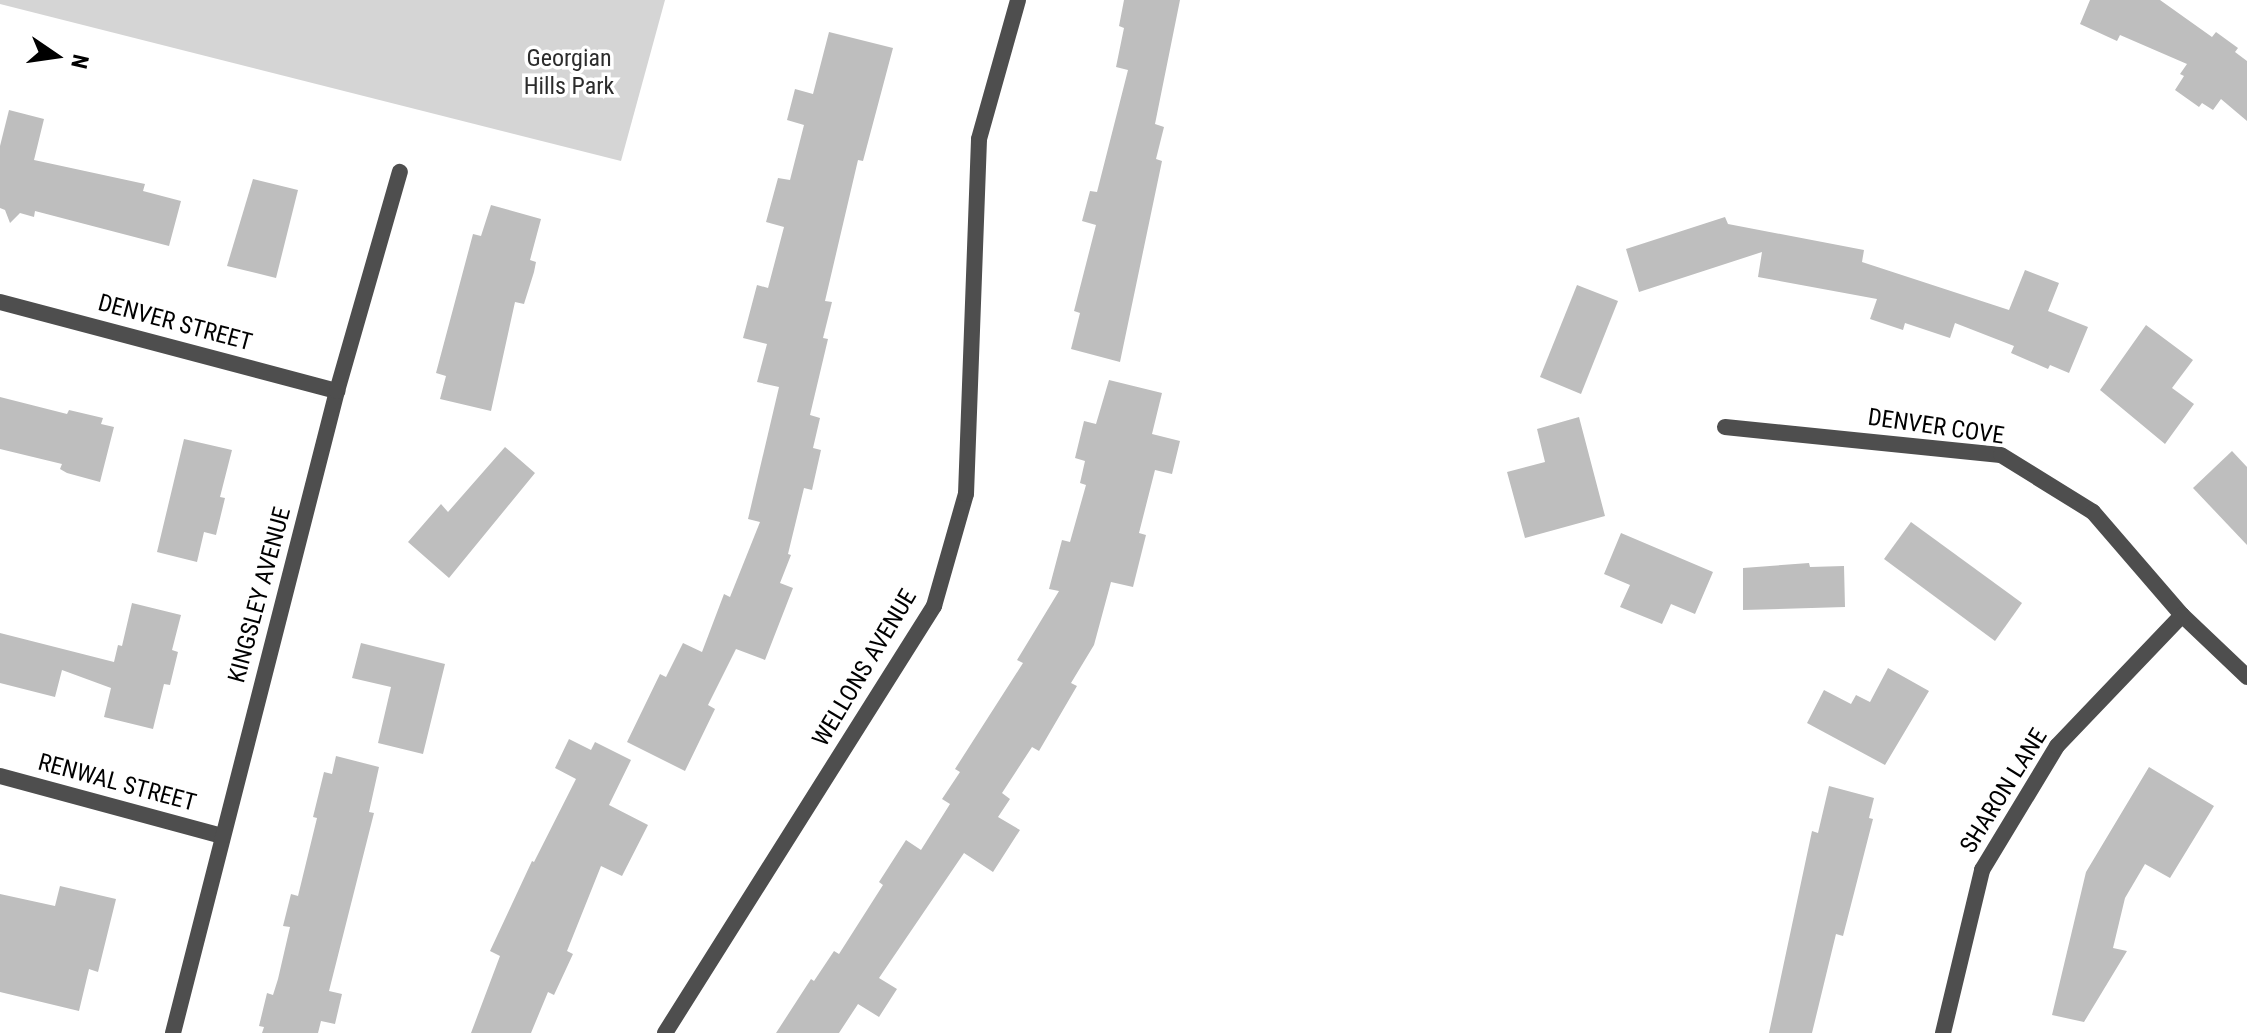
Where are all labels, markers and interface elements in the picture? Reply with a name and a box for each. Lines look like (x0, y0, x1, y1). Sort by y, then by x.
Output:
north arrow (16, 16, 96, 96)
park label: Georgian Hills Park (524, 45, 614, 101)
text: N (66, 52, 94, 71)
street label: DENVER STREET (95, 289, 255, 357)
street label: DENVER COVE (1866, 403, 2006, 451)
street label: KINGSLEY AVENUE (223, 504, 297, 686)
street label: WELLONS AVENUE (807, 584, 923, 752)
street label: SHARON LANE (1954, 723, 2054, 859)
street label: RENWAL STREET (35, 748, 199, 818)

